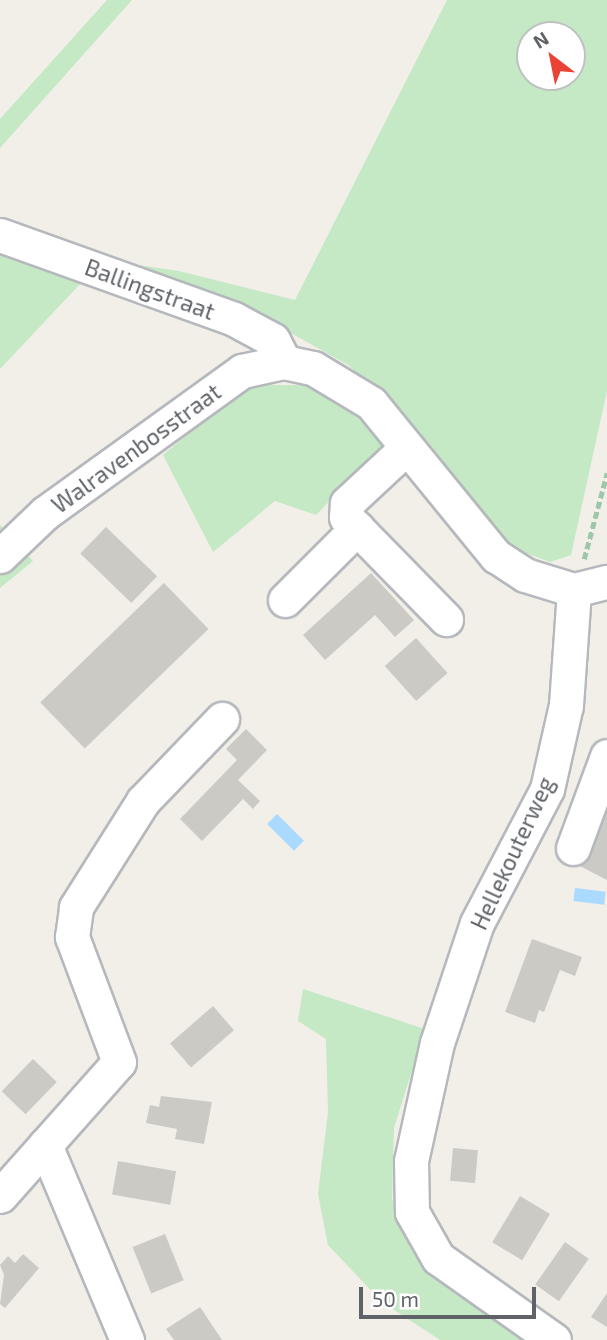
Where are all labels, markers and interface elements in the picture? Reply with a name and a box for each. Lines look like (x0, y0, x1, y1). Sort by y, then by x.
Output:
north arrow (516, 21, 586, 91)
text: N (529, 26, 553, 53)
street label: Ballingstraat (81, 253, 219, 325)
street label: Walravenbosstraat (46, 377, 226, 519)
street label: Hellekouterweg (464, 772, 560, 934)
scale bar (362, 1274, 539, 1318)
text: 50 m (372, 1286, 419, 1311)

